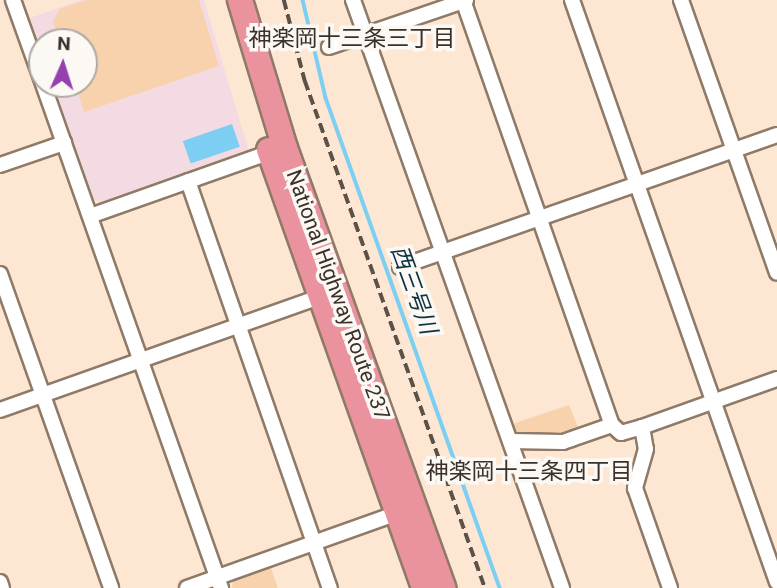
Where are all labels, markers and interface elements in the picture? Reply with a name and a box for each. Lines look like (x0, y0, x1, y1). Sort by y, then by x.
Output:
district label: 神楽岡十三条三丁目 (249, 25, 455, 53)
north arrow (28, 28, 98, 98)
text: N (57, 32, 71, 55)
street label: National Highway Route 237 (281, 166, 395, 424)
water label: 西三号川 (384, 242, 442, 338)
district label: 神楽岡十三条四丁目 (426, 458, 632, 486)

